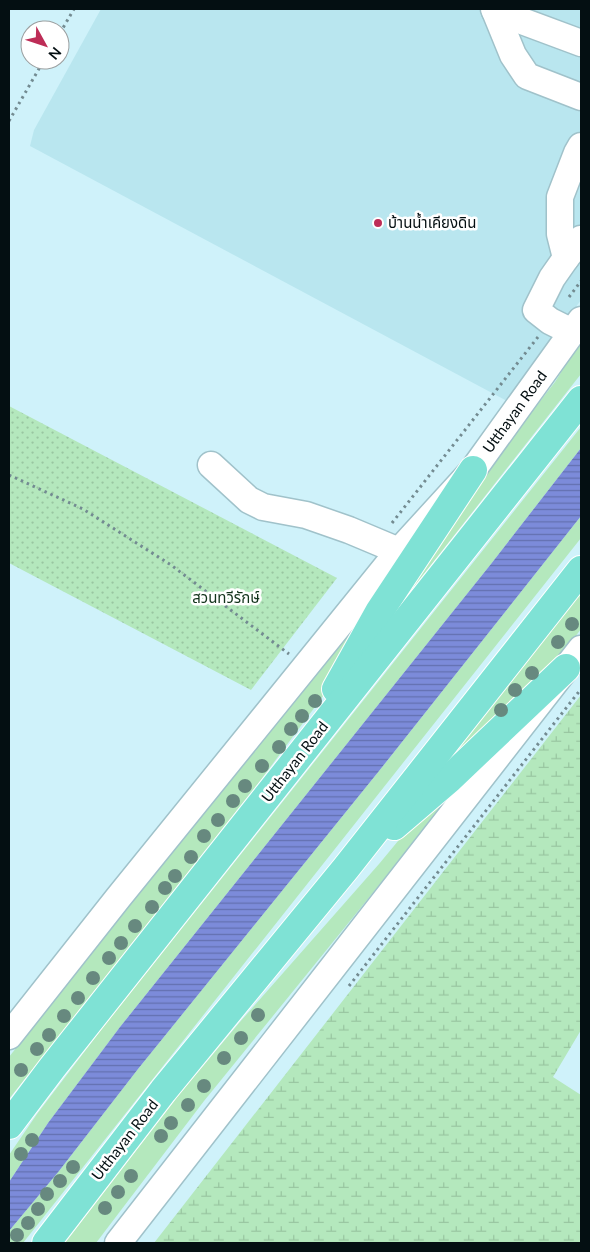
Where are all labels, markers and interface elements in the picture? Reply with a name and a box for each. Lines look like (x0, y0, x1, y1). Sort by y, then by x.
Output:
north arrow (20, 20, 70, 70)
text: N (45, 44, 65, 63)
place label: บ้านน้ำเคียงดิน (388, 212, 477, 231)
marker: บ้านน้ำเคียงดิน (372, 217, 384, 229)
street label: Utthayan Road (478, 367, 550, 456)
park label: สวนทวีรักษ์ (192, 588, 260, 606)
street label: Utthayan Road (257, 718, 331, 805)
street label: Utthayan Road (87, 1096, 161, 1183)

